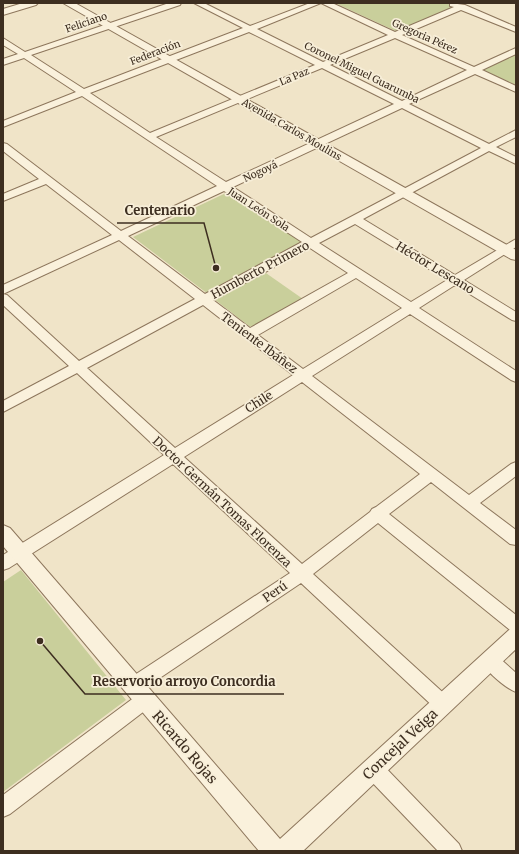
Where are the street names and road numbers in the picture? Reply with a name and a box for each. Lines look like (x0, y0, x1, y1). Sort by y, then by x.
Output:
street label: Feliciano (64, 9, 109, 36)
street label: Gregoria Pérez (390, 16, 460, 57)
street label: Federación (128, 37, 183, 68)
street label: Coronel Miguel Guarumba (302, 39, 422, 106)
street label: La Paz (277, 64, 312, 89)
street label: Avenida Carlos Moulins (239, 95, 344, 163)
street label: Nogoyá (241, 158, 280, 185)
street label: Juan León Sola (225, 184, 292, 234)
street label: Humberto Primero (208, 237, 312, 302)
street label: Héctor Lescano (393, 238, 477, 297)
street label: Teniente Ibáñez (218, 309, 301, 377)
street label: Chile (242, 387, 275, 416)
street label: Doctor Germán Tomas Florenza (150, 433, 295, 570)
street label: Perú (259, 578, 290, 605)
street label: Concejal Veiga (359, 704, 442, 783)
street label: Ricardo Rojas (148, 707, 222, 787)

